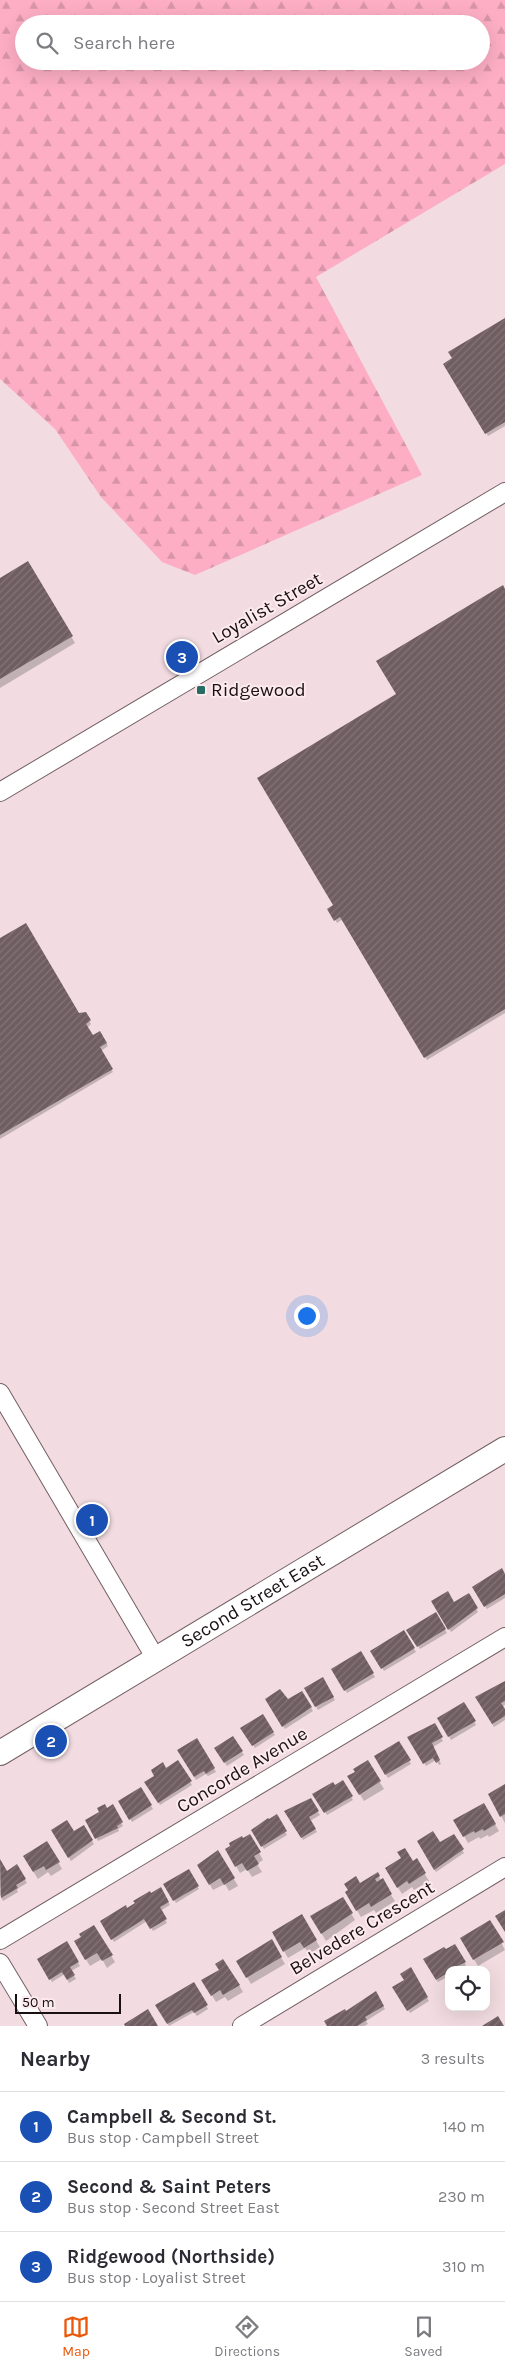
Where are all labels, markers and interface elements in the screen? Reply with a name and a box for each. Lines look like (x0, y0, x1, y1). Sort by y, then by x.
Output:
search box (15, 15, 490, 70)
icon: search (33, 29, 61, 57)
text: Search here (73, 32, 175, 54)
street label: Loyalist Street (208, 568, 326, 648)
pin: 3 (166, 638, 198, 676)
place label: Ridgewood (211, 679, 306, 701)
marker: Ridgewood (195, 684, 207, 696)
your location (294, 1303, 320, 1329)
pin: 1 (76, 1501, 108, 1539)
street label: Second Street East (177, 1549, 329, 1653)
pin: 2 (35, 1722, 67, 1760)
street label: Concorde Avenue (173, 1722, 311, 1818)
street label: Belvedere Crescent (286, 1876, 438, 1980)
map controls (445, 1966, 490, 2011)
button: locate (445, 1966, 490, 2011)
scale bar (15, 1991, 121, 2014)
text: 50 m (22, 1994, 55, 2011)
text: Nearby (20, 2047, 90, 2071)
text: 3 results (421, 2049, 485, 2068)
text: Campbell & Second St. (67, 2106, 276, 2128)
text: 1 (33, 2117, 39, 2136)
text: 140 m (443, 2117, 485, 2136)
text: Bus stop · Campbell Street (67, 2128, 259, 2147)
text: Second & Saint Peters (67, 2176, 271, 2198)
text: 2 (31, 2187, 41, 2206)
text: 230 m (438, 2187, 485, 2206)
text: Bus stop · Second Street East (67, 2198, 280, 2217)
text: Ridgewood (Northside) (67, 2246, 275, 2268)
text: 3 (31, 2257, 41, 2276)
text: 310 m (442, 2257, 485, 2276)
text: Bus stop · Loyalist Street (67, 2268, 246, 2287)
tab: Map (62, 2313, 90, 2360)
tab: Directions (214, 2313, 280, 2360)
tab: Saved (404, 2313, 443, 2360)

